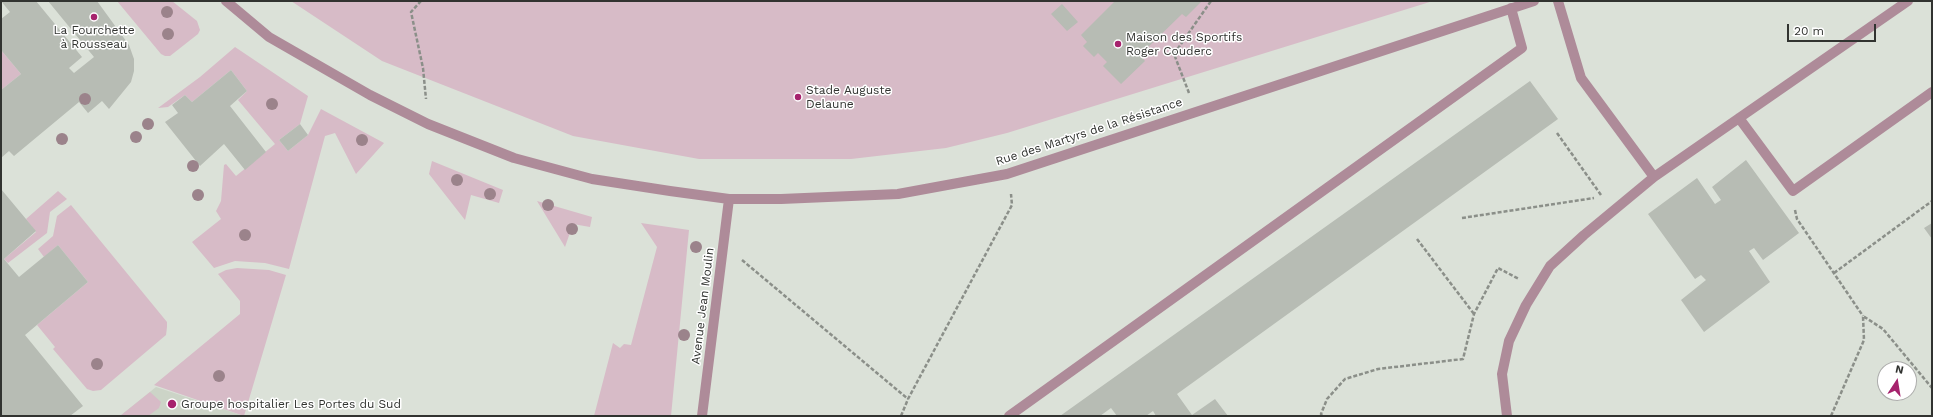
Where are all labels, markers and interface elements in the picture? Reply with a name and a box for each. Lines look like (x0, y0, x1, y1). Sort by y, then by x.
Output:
marker: La Fourchette à Rousseau (89, 12, 99, 22)
scale bar (1789, 16, 1878, 42)
place label: La Fourchette à Rousseau (53, 23, 135, 51)
text: 20 m (1794, 24, 1824, 38)
place label: Maison des Sportifs Roger Couderc (1126, 30, 1242, 58)
marker: Maison des Sportifs Roger Couderc (1113, 39, 1123, 49)
place label: Stade Auguste Delaune (806, 83, 891, 111)
marker: Stade Auguste Delaune (793, 92, 803, 102)
street label: Rue des Martyrs de la Résistance (994, 95, 1184, 169)
street label: Avenue Jean Moulin (689, 247, 717, 365)
north arrow (1877, 361, 1917, 401)
text: N (1894, 363, 1905, 377)
place label: Groupe hospitalier Les Portes du Sud (181, 397, 401, 411)
marker: Groupe hospitalier Les Portes du Sud (166, 398, 178, 410)

